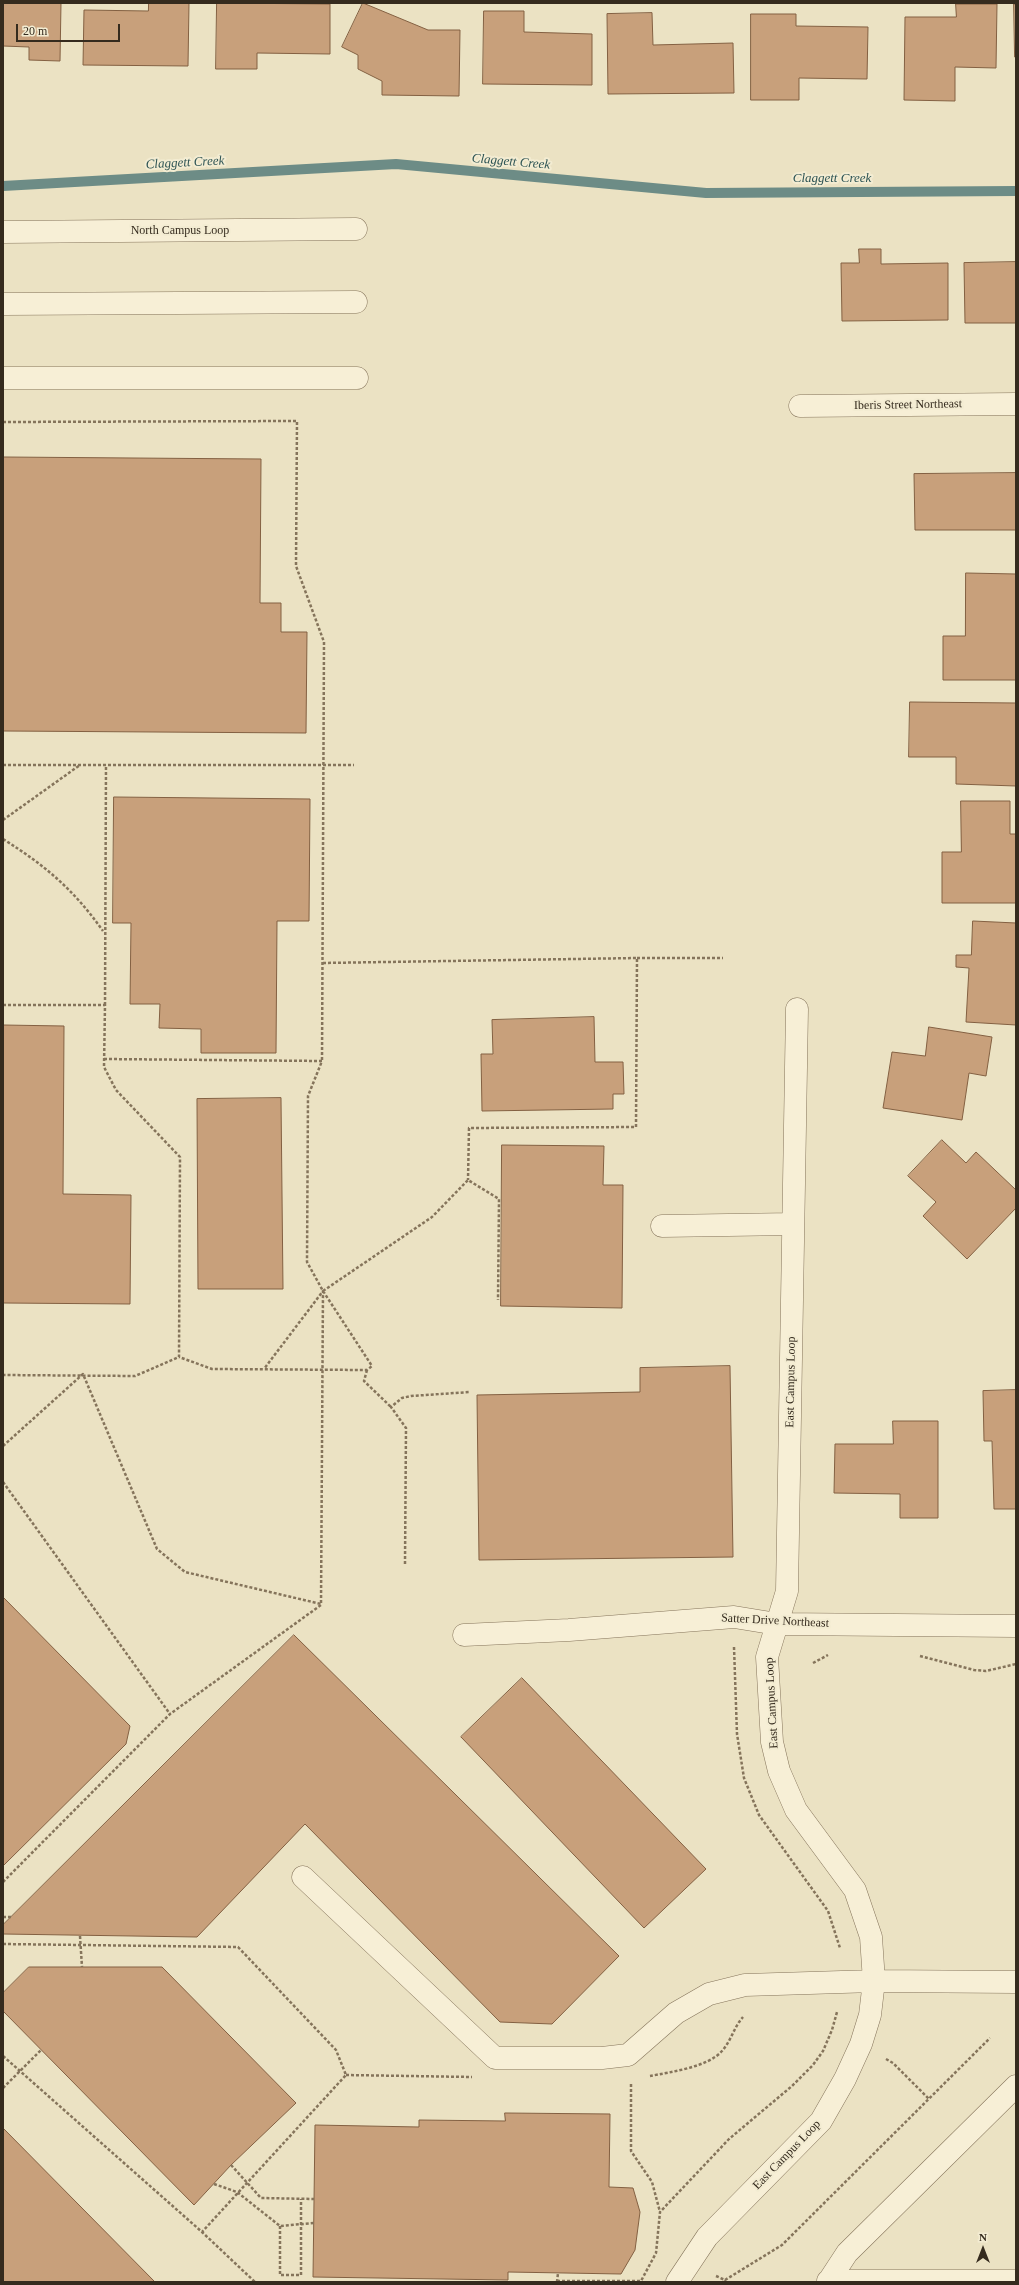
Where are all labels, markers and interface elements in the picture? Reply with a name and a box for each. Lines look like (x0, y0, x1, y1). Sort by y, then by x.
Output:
scale bar (18, 16, 122, 42)
text: 20 m (23, 24, 47, 38)
water label: Claggett Creek (471, 151, 551, 173)
water label: Claggett Creek (145, 153, 225, 173)
water label: Claggett Creek (793, 171, 871, 187)
street label: North Campus Loop (131, 224, 229, 238)
street label: Iberis Street Northeast (854, 397, 962, 413)
street label: East Campus Loop (783, 1336, 799, 1428)
street label: Satter Drive Northeast (721, 1611, 829, 1631)
street label: East Campus Loop (762, 1657, 782, 1749)
street label: East Campus Loop (750, 2117, 824, 2193)
north arrow (963, 2229, 1003, 2269)
text: N (979, 2231, 987, 2243)

